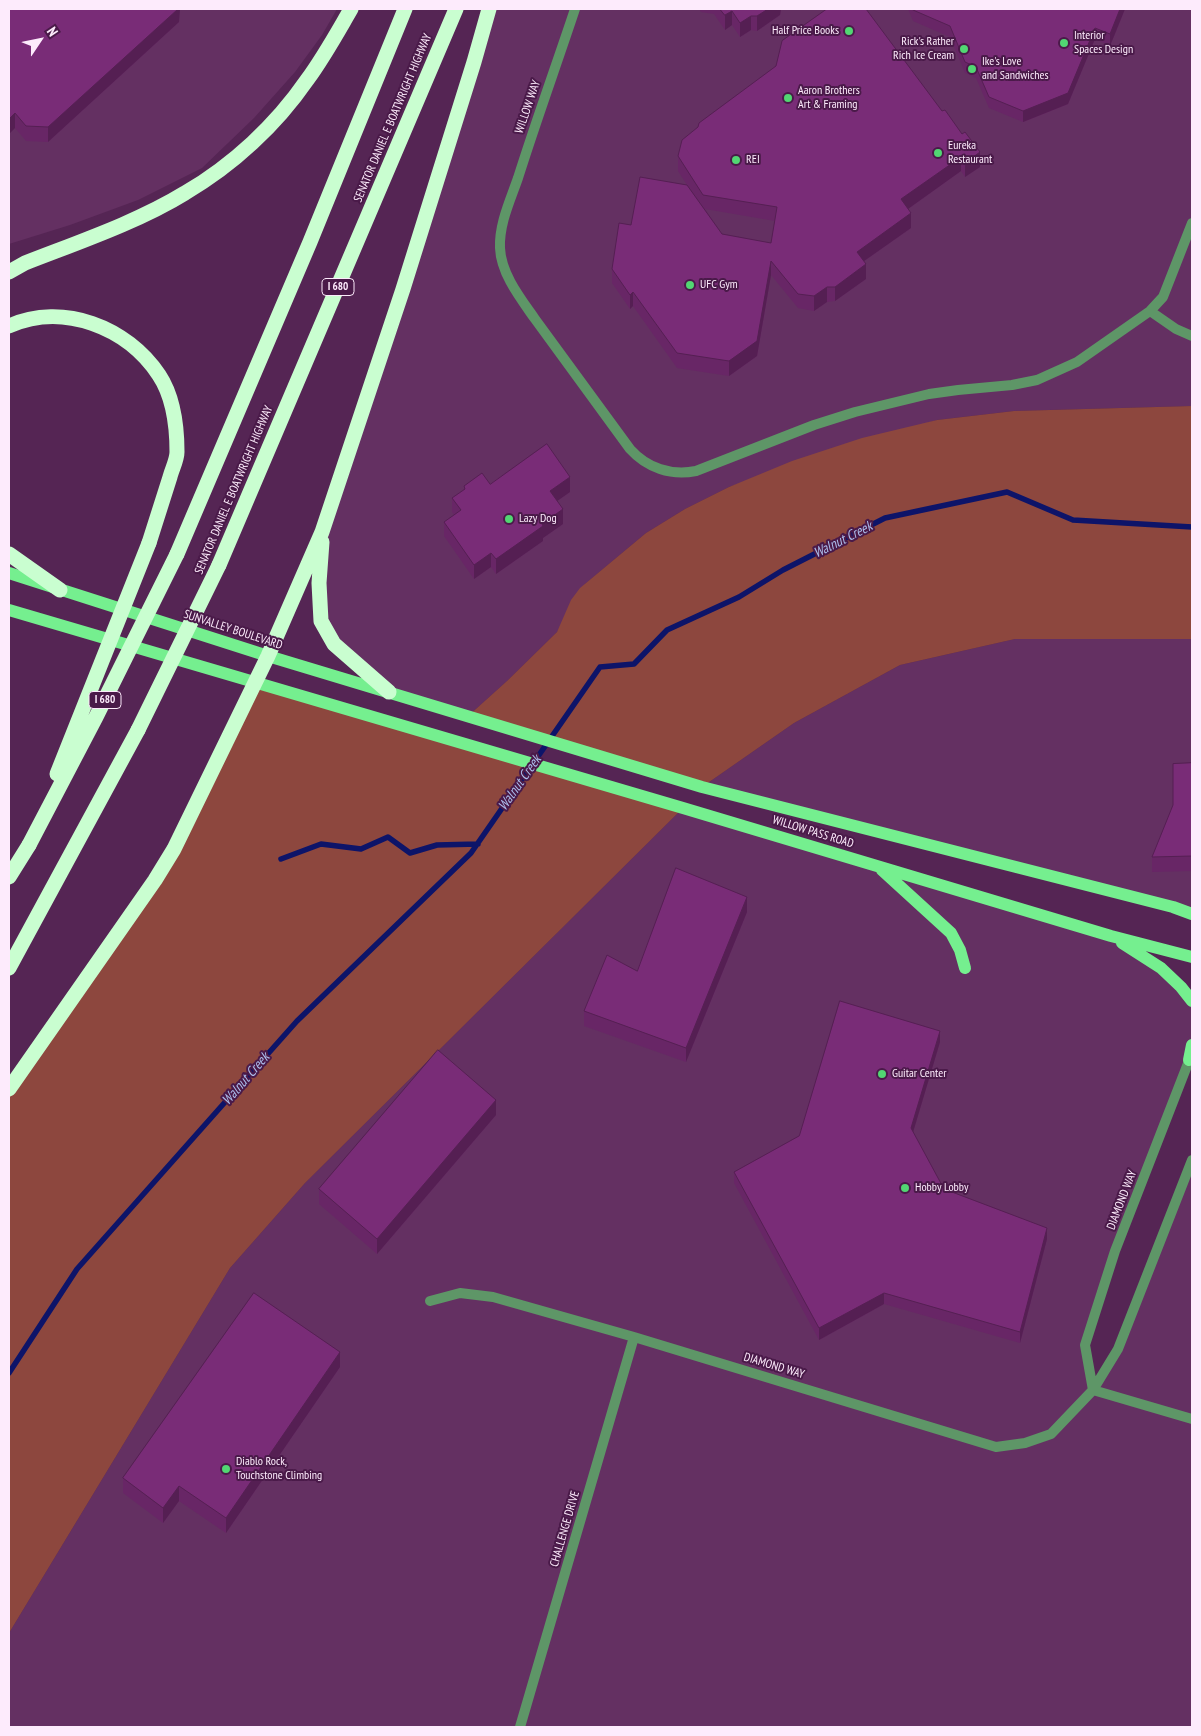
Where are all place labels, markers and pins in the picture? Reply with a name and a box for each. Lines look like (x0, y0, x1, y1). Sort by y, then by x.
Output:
place label: Half Price Books (772, 24, 839, 38)
marker: Half Price Books (843, 25, 855, 37)
place label: Interior Spaces Design (1074, 29, 1133, 57)
place label: Rick's Rather Rich Ice Cream (893, 35, 954, 63)
marker: Interior Spaces Design (1058, 37, 1070, 49)
marker: Rick's Rather Rich Ice Cream (958, 43, 970, 55)
place label: Ike's Love and Sandwiches (982, 55, 1048, 83)
marker: Ike's Love and Sandwiches (966, 63, 978, 75)
place label: Aaron Brothers Art & Framing (798, 84, 860, 112)
marker: Aaron Brothers Art & Framing (782, 92, 794, 104)
place label: Eureka Restaurant (948, 139, 992, 167)
marker: Eureka Restaurant (932, 147, 944, 159)
place label: REI (746, 153, 760, 167)
marker: REI (730, 154, 742, 166)
place label: UFC Gym (700, 278, 737, 292)
marker: UFC Gym (684, 279, 696, 291)
place label: Lazy Dog (519, 512, 557, 526)
marker: Lazy Dog (503, 513, 515, 525)
place label: Guitar Center (892, 1067, 946, 1081)
marker: Guitar Center (876, 1068, 888, 1080)
place label: Hobby Lobby (915, 1181, 968, 1195)
marker: Hobby Lobby (899, 1182, 911, 1194)
place label: Diablo Rock, Touchstone Climbing (236, 1455, 322, 1483)
marker: Diablo Rock, Touchstone Climbing (220, 1463, 232, 1475)

